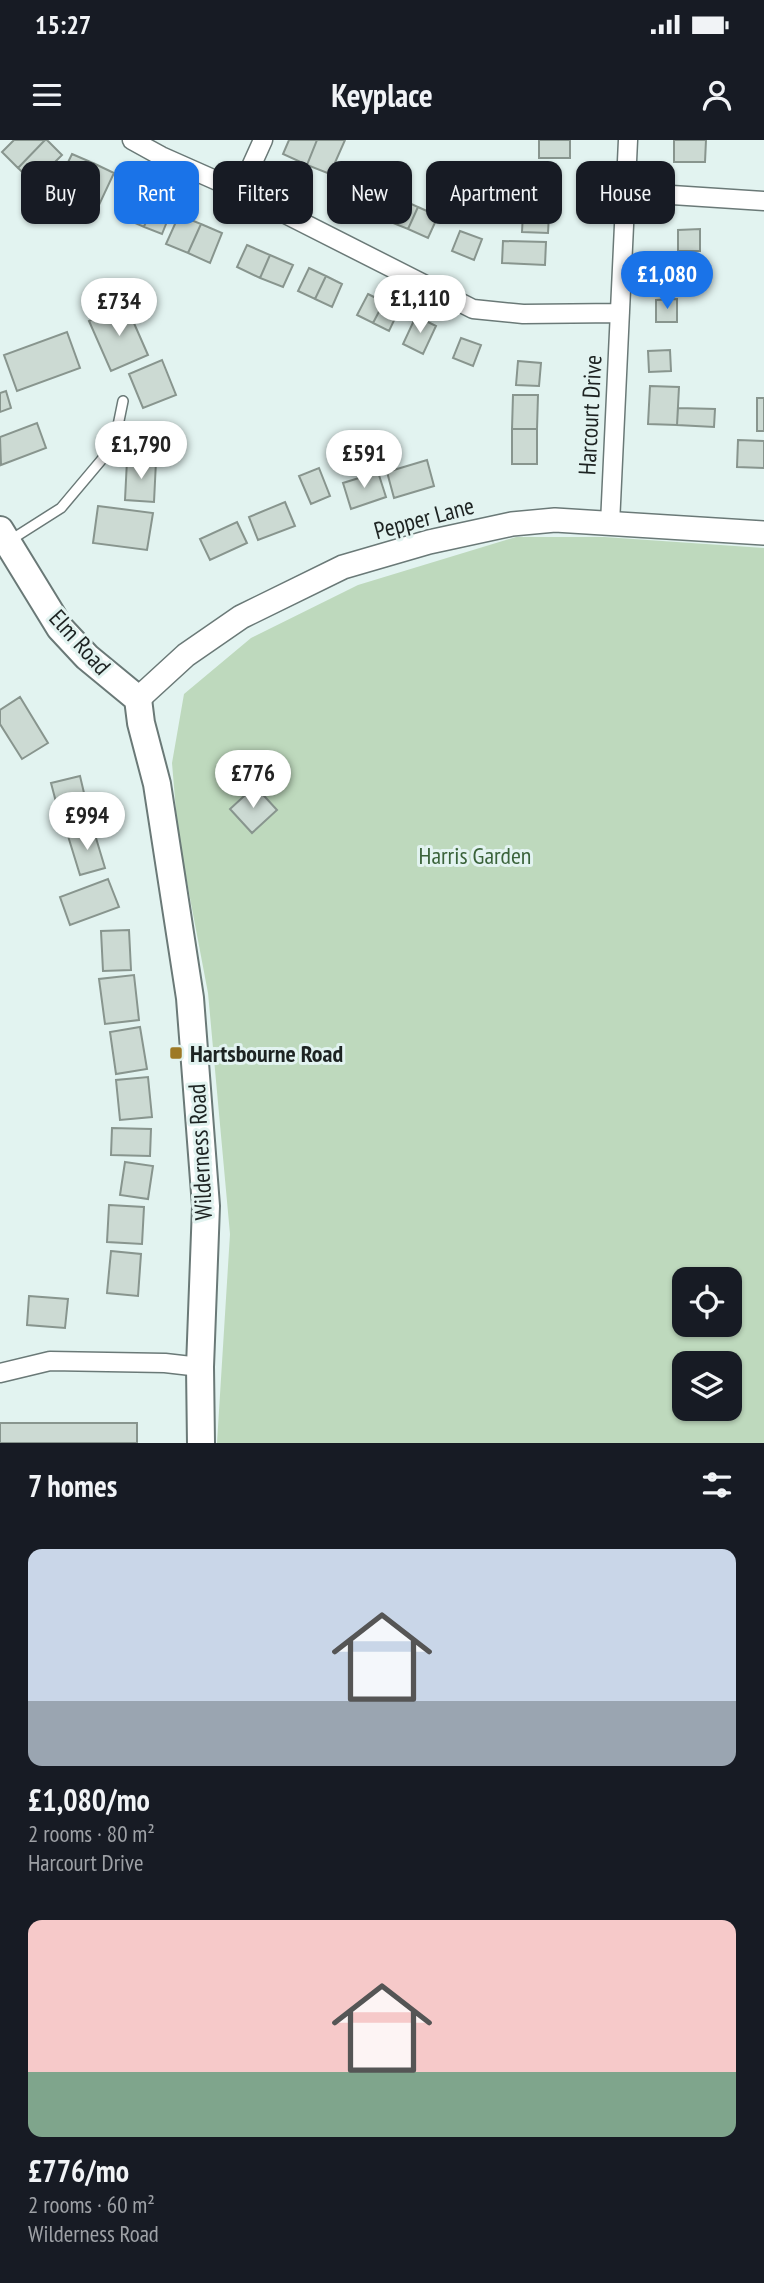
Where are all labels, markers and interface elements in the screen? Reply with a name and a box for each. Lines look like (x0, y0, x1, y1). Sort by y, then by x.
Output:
text: 15:27 (35, 8, 91, 41)
text: Keyplace (331, 74, 433, 116)
icon: menu (28, 76, 66, 114)
icon: person (698, 76, 736, 114)
chip: Buy (21, 161, 100, 224)
chip: Rent (114, 161, 199, 224)
chip: Filters (213, 161, 313, 224)
chip: New (327, 161, 412, 224)
chip: Apartment (426, 161, 562, 224)
chip: House (576, 161, 675, 224)
pin: £1,080 (610, 251, 724, 311)
text: £1,080 (637, 259, 697, 288)
pin: £1,110 (363, 276, 477, 335)
pin: £734 (78, 278, 160, 338)
text: £1,110 (390, 283, 450, 312)
text: £734 (97, 286, 141, 315)
street label: Harcourt Drive (571, 354, 609, 476)
pin: £1,790 (84, 422, 198, 481)
text: £1,790 (111, 429, 171, 458)
pin: £591 (323, 430, 405, 490)
text: £591 (342, 438, 386, 467)
street label: Pepper Lane (371, 490, 477, 546)
street label: Elm Road (43, 603, 117, 681)
pin: £776 (212, 750, 294, 810)
text: £776 (231, 758, 275, 787)
pin: £994 (46, 792, 128, 852)
text: £994 (65, 800, 109, 829)
park label: Harris Garden (419, 840, 531, 871)
place label: Hartsbourne Road (190, 1038, 343, 1069)
marker: Hartsbourne Road (168, 1045, 184, 1061)
street label: Wilderness Road (181, 1083, 219, 1221)
map controls (672, 1267, 742, 1421)
button: locate (672, 1267, 742, 1337)
button: layers (672, 1351, 742, 1421)
text: 7 homes (28, 1466, 117, 1505)
icon: filters (698, 1466, 736, 1504)
icon: home (319, 1594, 445, 1720)
text: £1,080/mo (28, 1780, 150, 1819)
text: 2 rooms · 80 m² (28, 1819, 155, 1848)
text: Harcourt Drive (28, 1848, 143, 1877)
icon: home (319, 1965, 445, 2091)
text: £776/mo (28, 2151, 129, 2190)
text: 2 rooms · 60 m² (28, 2190, 155, 2219)
text: Wilderness Road (28, 2219, 159, 2248)

